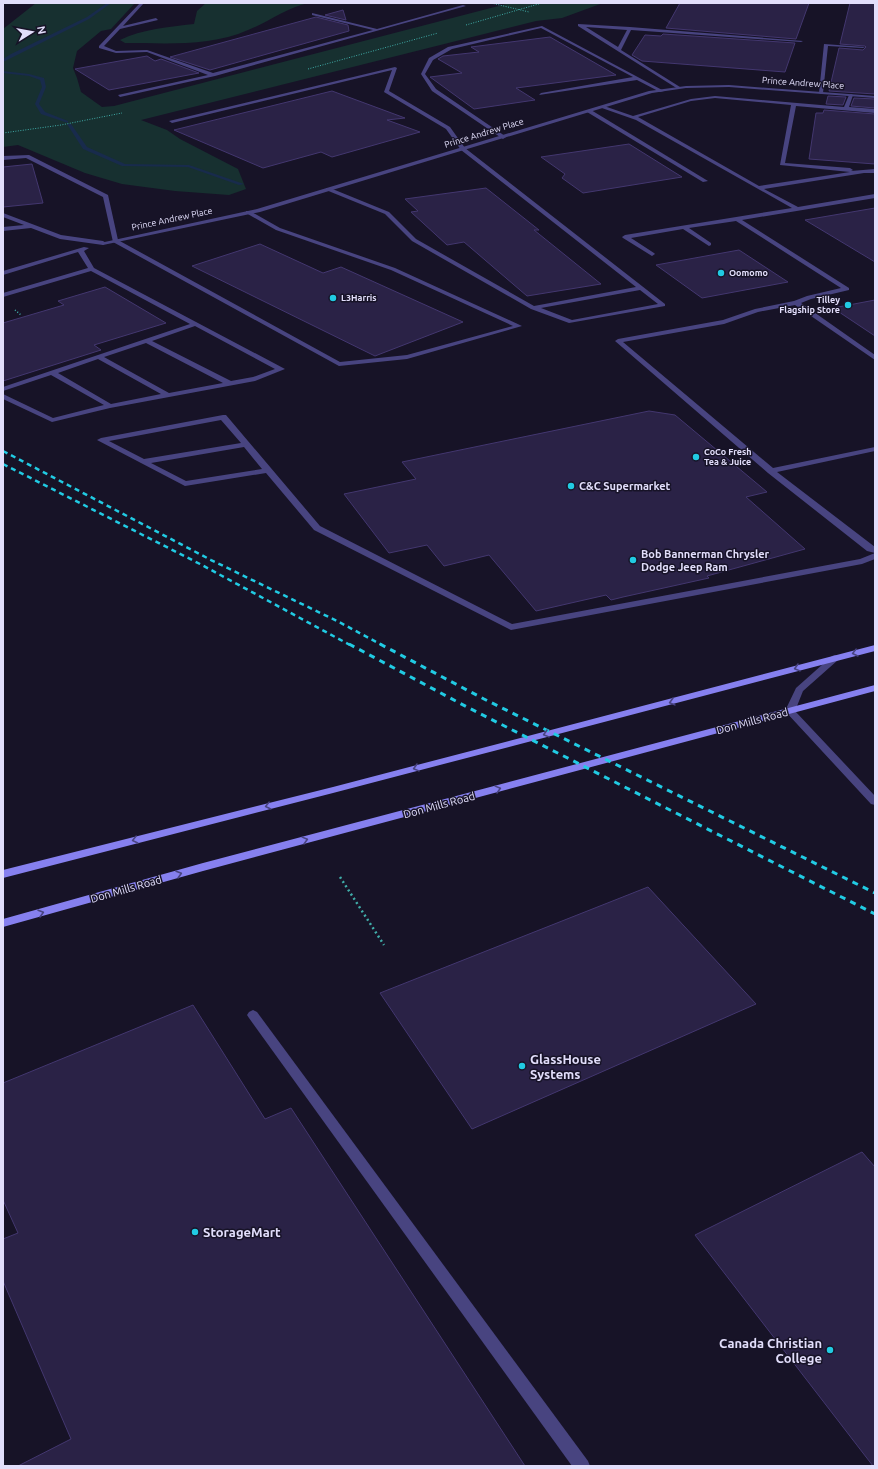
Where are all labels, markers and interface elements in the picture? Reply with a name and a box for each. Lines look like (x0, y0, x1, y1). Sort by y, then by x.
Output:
north arrow (12, 12, 52, 52)
text: N (35, 25, 48, 35)
street label: Prince Andrew Place (762, 75, 845, 91)
street label: Prince Andrew Place (443, 116, 525, 150)
street label: Prince Andrew Place (131, 206, 213, 232)
marker: Oomomo (716, 268, 726, 278)
place label: Oomomo (729, 268, 768, 278)
marker: L3Harris (328, 293, 338, 303)
place label: L3Harris (341, 293, 377, 303)
place label: Tilley Flagship Store (779, 295, 840, 315)
marker: Tilley Flagship Store (843, 300, 853, 310)
place label: CoCo Fresh Tea & Juice (704, 447, 752, 467)
marker: CoCo Fresh Tea & Juice (691, 452, 701, 462)
place label: C&C Supermarket (579, 480, 671, 492)
marker: C&C Supermarket (566, 481, 576, 491)
place label: Bob Bannerman Chrysler Dodge Jeep Ram (641, 548, 770, 573)
marker: Bob Bannerman Chrysler Dodge Jeep Ram (628, 555, 638, 565)
one-way arrow (852, 648, 859, 657)
one-way arrow (794, 663, 801, 672)
one-way arrow (668, 697, 675, 705)
street label: Don Mills Road (715, 706, 789, 736)
one-way arrow (543, 730, 549, 738)
one-way arrow (413, 764, 419, 772)
one-way arrow (494, 785, 501, 794)
street label: Don Mills Road (402, 790, 476, 820)
one-way arrow (265, 802, 271, 810)
one-way arrow (132, 835, 139, 844)
one-way arrow (302, 837, 308, 845)
one-way arrow (176, 870, 183, 879)
street label: Don Mills Road (89, 873, 163, 905)
one-way arrow (37, 909, 44, 918)
place label: GlassHouse Systems (530, 1052, 601, 1081)
marker: GlassHouse Systems (517, 1061, 527, 1071)
place label: StorageMart (203, 1225, 281, 1239)
marker: StorageMart (190, 1227, 200, 1237)
place label: Canada Christian College (719, 1336, 822, 1365)
marker: Canada Christian College (825, 1345, 835, 1355)

